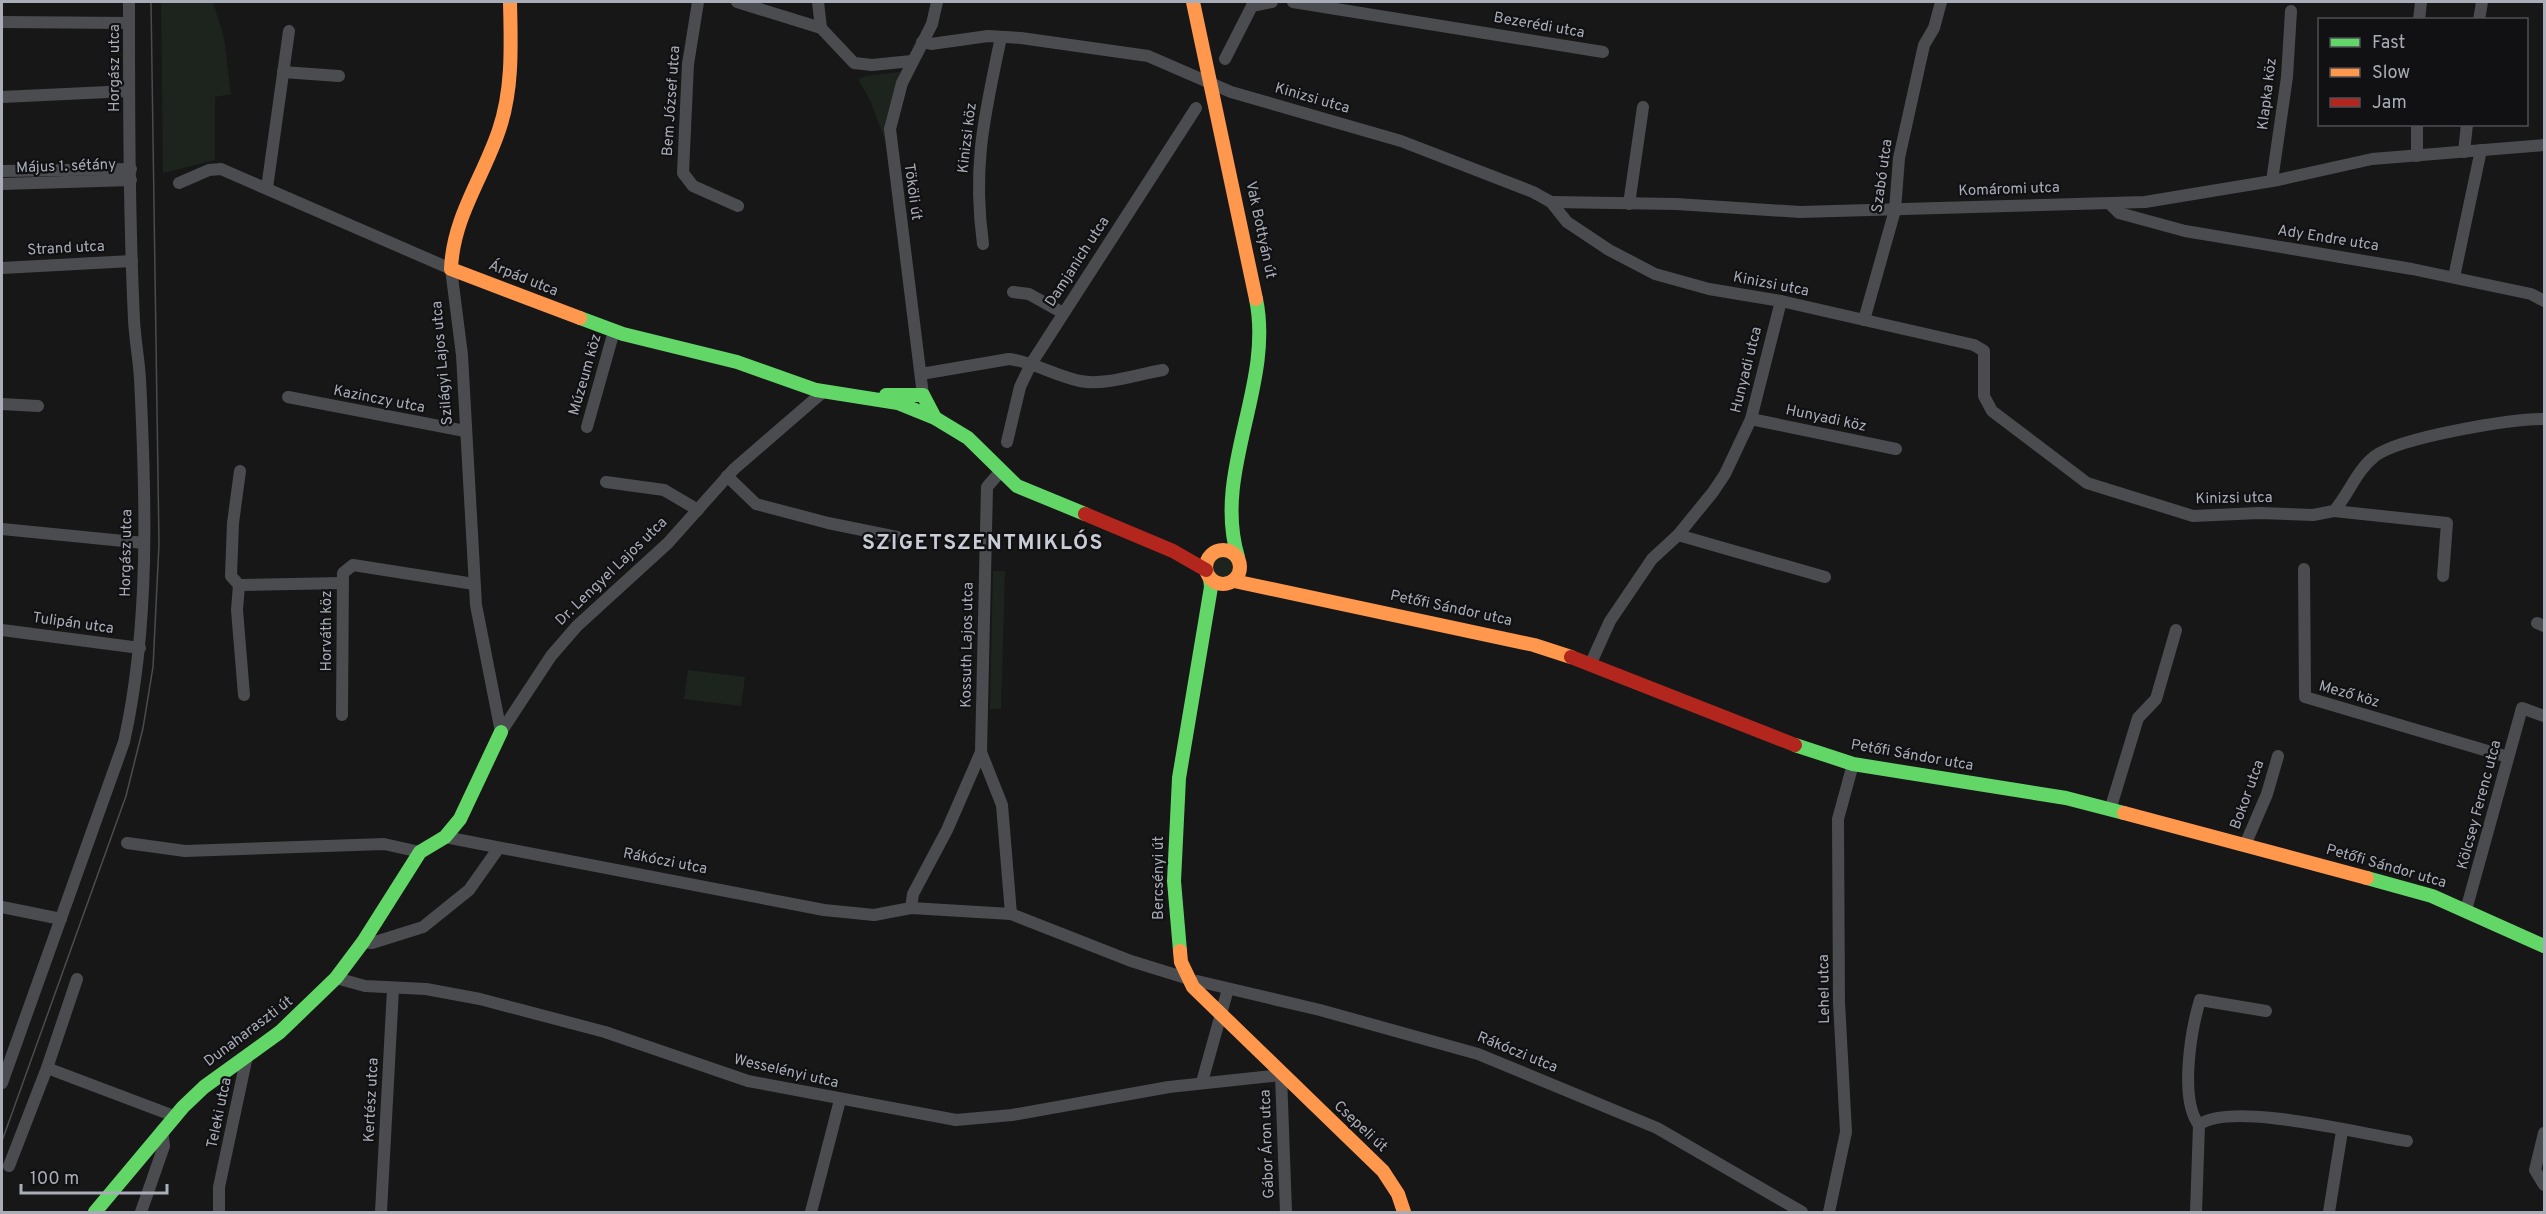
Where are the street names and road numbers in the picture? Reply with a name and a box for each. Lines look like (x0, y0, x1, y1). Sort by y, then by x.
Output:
street label: Bezerédi utca (1492, 9, 1586, 43)
street label: Horgász utca (106, 24, 125, 112)
street label: Bem József utca (659, 45, 685, 157)
street label: Klapka köz (2254, 57, 2282, 131)
street label: Kinizsi utca (1272, 79, 1352, 119)
street label: Kinizsi köz (954, 102, 982, 174)
street label: Szabó utca (1868, 138, 1898, 214)
street label: Május 1. sétány (16, 156, 116, 178)
street label: Tököli út (899, 162, 925, 222)
street label: Komáromi utca (1958, 179, 2060, 201)
street label: Vak Bottyán út (1240, 180, 1280, 280)
street label: Damjanich utca (1042, 213, 1114, 311)
street label: Ady Endre utca (2276, 222, 2380, 256)
street label: Strand utca (27, 237, 105, 261)
street label: Árpád utca (485, 256, 561, 302)
street label: Kinizsi utca (1731, 268, 1811, 302)
street label: Szilágyi Lajos utca (428, 300, 458, 426)
street label: Hunyadi utca (1727, 325, 1767, 415)
street label: Múzeum köz (565, 332, 607, 418)
street label: Kazinczy utca (332, 382, 426, 418)
street label: Hunyadi köz (1784, 401, 1868, 437)
street label: Kinizsi utca (2195, 489, 2273, 509)
street label: Horgász utca (117, 509, 137, 597)
street label: Dr. Lengyel Lajos utca (552, 514, 672, 630)
street label: Kossuth Lajos utca (957, 582, 979, 708)
street label: Petőfi Sándor utca (1388, 587, 1514, 631)
street label: Horváth köz (318, 591, 337, 671)
street label: Tulipán utca (31, 609, 115, 639)
street label: Mező köz (2316, 677, 2382, 713)
street label: Petőfi Sándor utca (1849, 736, 1975, 776)
street label: Kölcsey Ferenc utca (2454, 738, 2506, 872)
street label: Bokor utca (2227, 758, 2269, 832)
street label: Bercsényi út (1150, 836, 1169, 920)
street label: Petőfi Sándor utca (2324, 841, 2448, 893)
street label: Rákóczi utca (621, 845, 709, 879)
street label: Lehel utca (1815, 954, 1835, 1024)
street label: Dunaharaszti út (201, 992, 297, 1072)
street label: Rákóczi utca (1474, 1028, 1560, 1078)
street label: Wesselényi utca (732, 1051, 840, 1093)
street label: Kertész utca (360, 1057, 384, 1143)
street label: Teleki utca (203, 1076, 237, 1150)
street label: Gábor Áron utca (1256, 1089, 1279, 1199)
street label: Csepeli út (1329, 1097, 1391, 1157)

